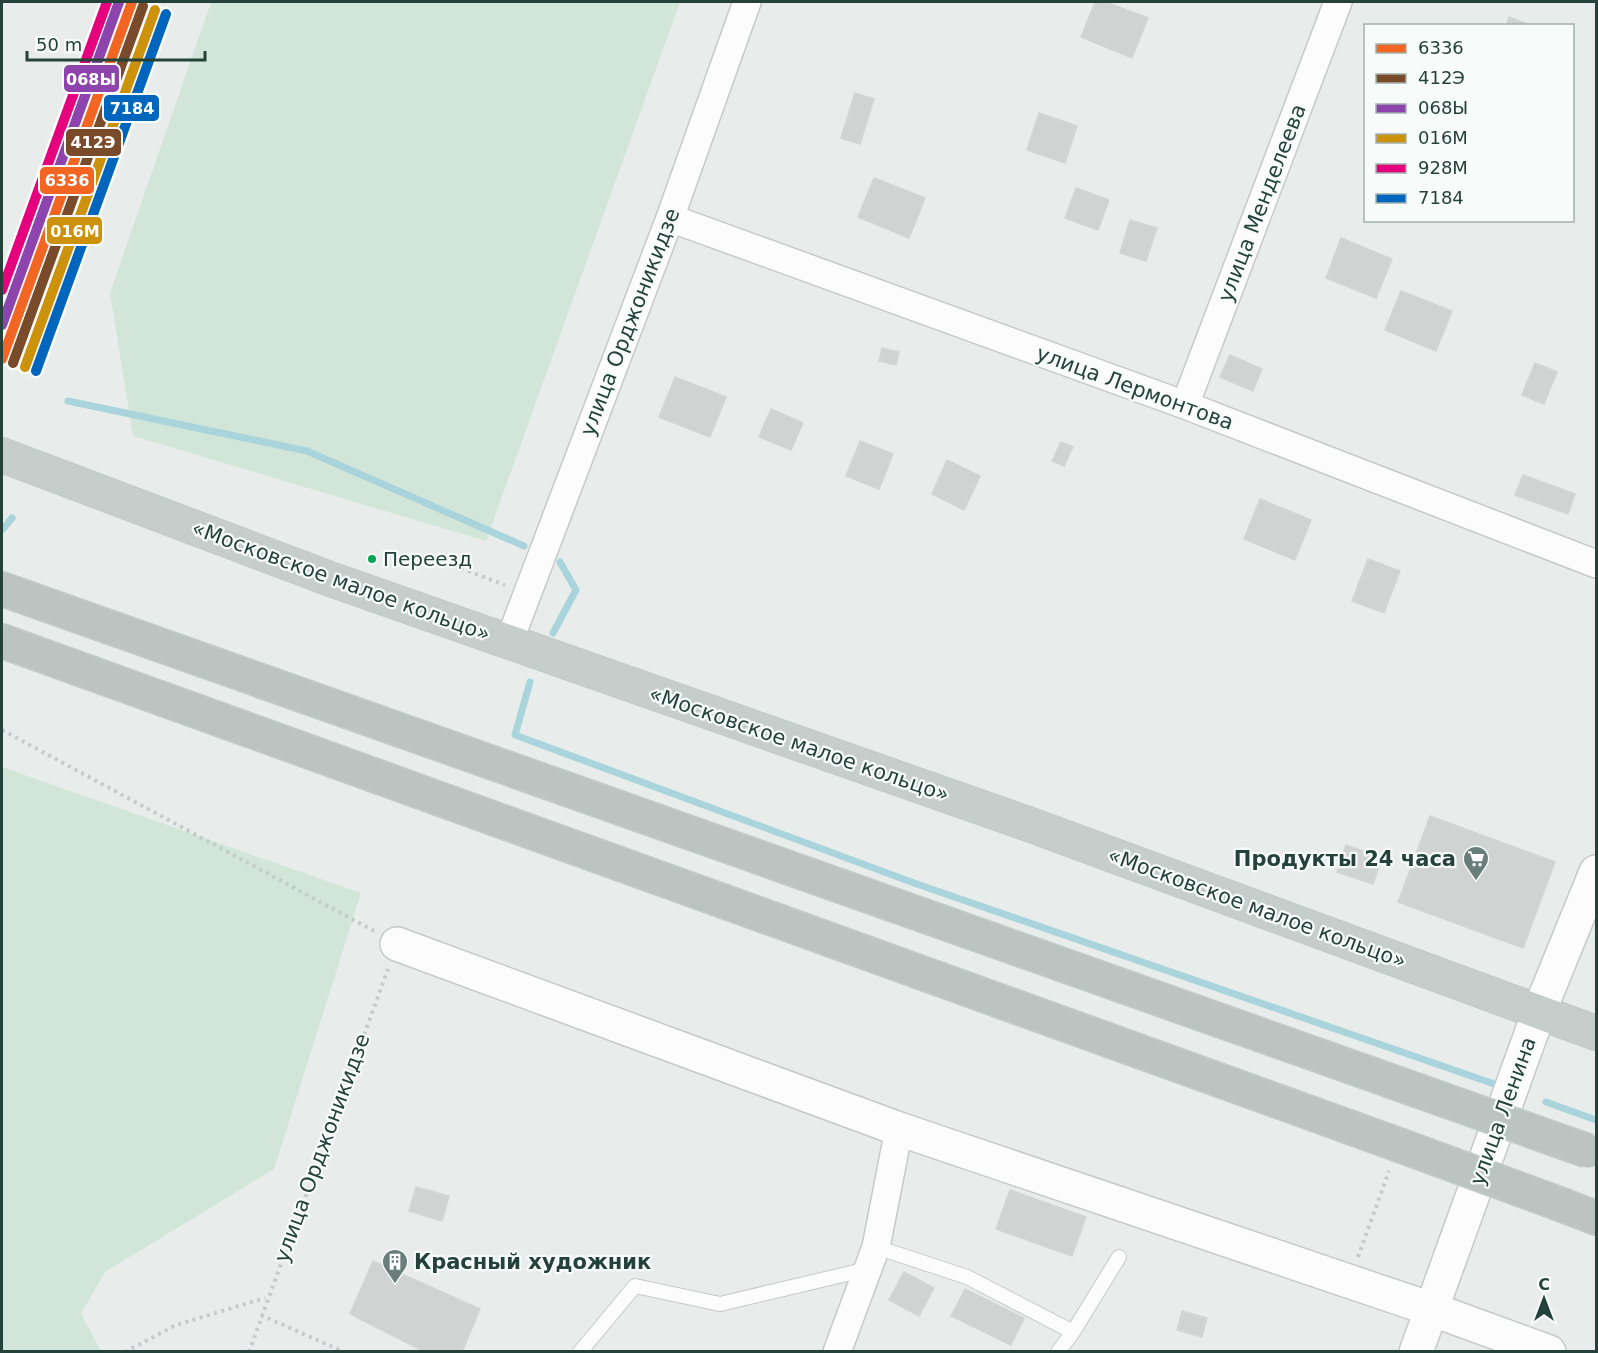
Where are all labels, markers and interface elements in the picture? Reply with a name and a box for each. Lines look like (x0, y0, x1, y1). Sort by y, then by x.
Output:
scale bar (27, 24, 206, 62)
legend (1364, 24, 1574, 222)
text: 50 m (36, 34, 82, 55)
text: 6336 (1418, 37, 1464, 58)
line badge: 068Ы (63, 64, 120, 93)
text: 412Э (1418, 67, 1465, 88)
text: 068Ы (66, 70, 116, 89)
line badge: 7184 (103, 94, 160, 122)
text: 068Ы (1418, 97, 1468, 118)
text: 7184 (110, 99, 154, 118)
street label: улица Менделеева (1213, 101, 1311, 305)
text: 016М (1418, 127, 1468, 148)
line badge: 412Э (65, 128, 122, 157)
text: 412Э (70, 133, 116, 152)
text: 928М (1418, 157, 1468, 178)
line badge: 6336 (39, 166, 95, 195)
text: 6336 (45, 171, 89, 190)
text: 7184 (1418, 187, 1464, 208)
street label: улица Орджоникидзе (575, 205, 685, 439)
line badge: 016М (46, 216, 103, 245)
text: 016М (50, 222, 100, 241)
street label: улица Лермонтова (1033, 341, 1237, 435)
street label: «Московское малое кольцо» (188, 516, 494, 646)
place label: Переезд (383, 547, 472, 571)
marker: Переезд (366, 553, 378, 565)
street label: «Московское малое кольцо» (646, 681, 952, 807)
street label: «Московское малое кольцо» (1104, 843, 1410, 973)
supermarket icon: Продукты 24 часа (1461, 844, 1491, 882)
place label: Продукты 24 часа (1234, 847, 1456, 871)
street label: улица Орджоникидзе (269, 1030, 375, 1266)
street label: улица Ленина (1465, 1034, 1541, 1188)
building icon: Красный художник (380, 1247, 410, 1285)
place label: Красный художник (414, 1250, 651, 1274)
north arrow (1514, 1269, 1574, 1329)
text: С (1538, 1275, 1550, 1294)

